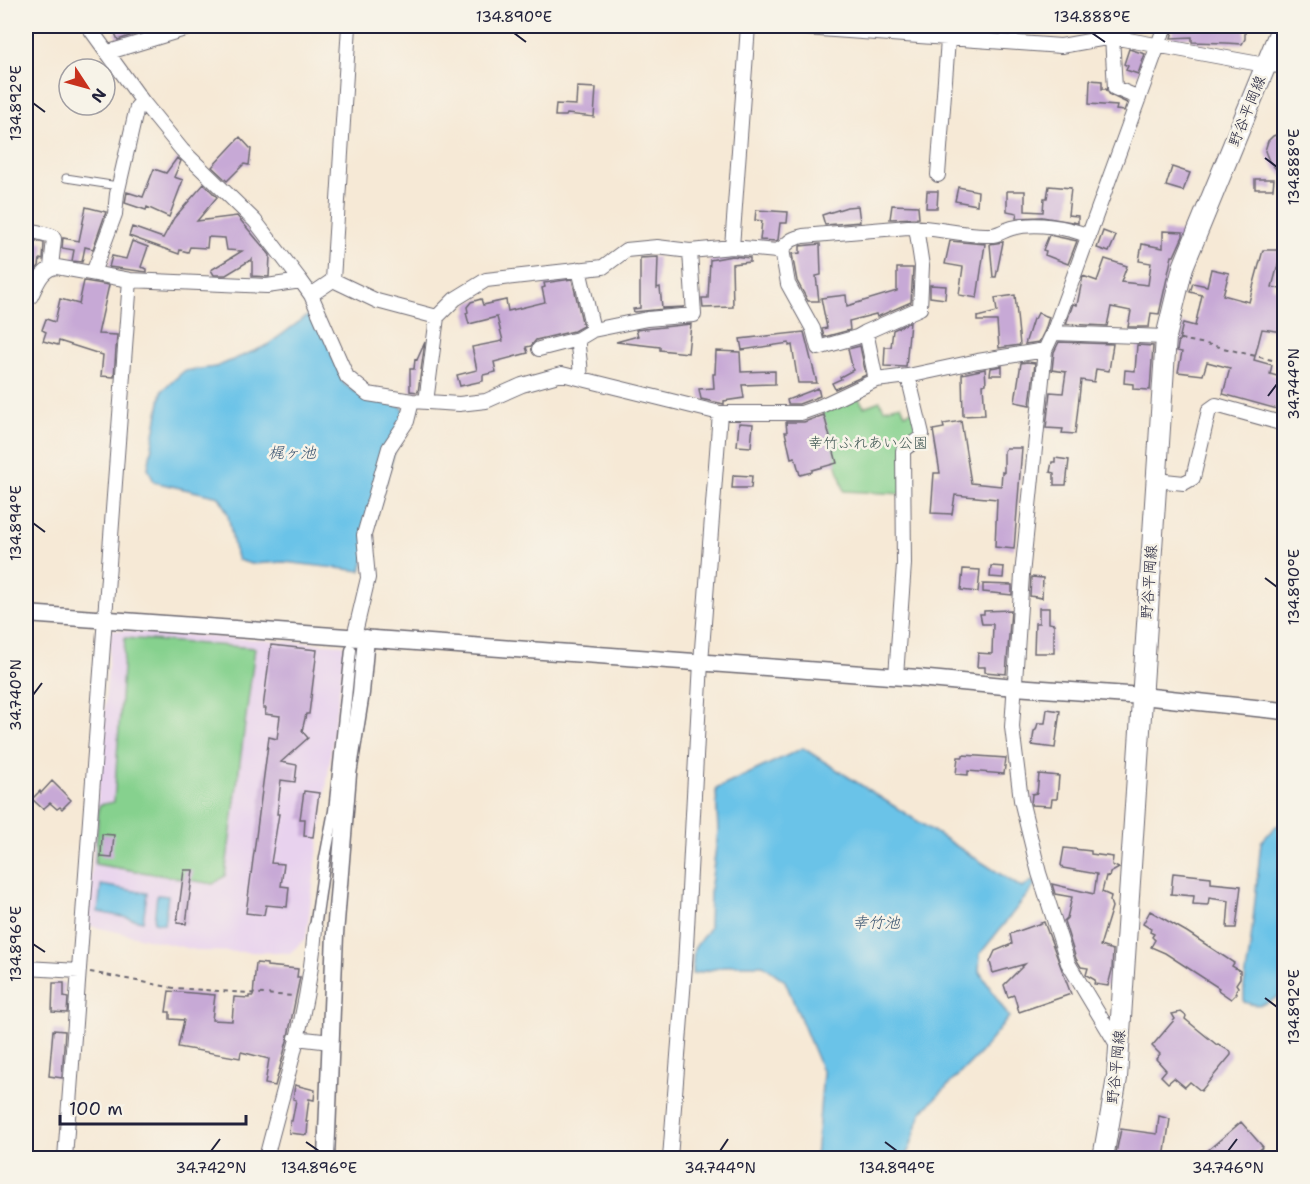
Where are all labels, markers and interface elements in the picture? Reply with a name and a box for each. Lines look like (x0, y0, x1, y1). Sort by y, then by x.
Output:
text: 134.890°E (476, 7, 552, 27)
text: 134.888°E (1054, 7, 1130, 27)
north arrow (57, 57, 117, 117)
text: 134.892°E (6, 65, 26, 141)
street label: 野谷平岡線 (1224, 72, 1270, 150)
text: N (87, 84, 111, 107)
text: 134.888°E (1284, 129, 1304, 205)
text: 34.744°N (1284, 348, 1304, 420)
park label: 幸竹ふれあい公園 (808, 433, 928, 453)
water label: 梶ヶ池 (268, 442, 317, 463)
text: 134.894°E (6, 485, 26, 561)
street label: 野谷平岡線 (1136, 544, 1162, 620)
text: 134.890°E (1284, 549, 1304, 625)
text: 34.740°N (6, 659, 26, 731)
text: 134.896°E (6, 906, 26, 982)
water label: 幸竹池 (852, 912, 901, 933)
text: 134.892°E (1284, 969, 1304, 1045)
street label: 野谷平岡線 (1102, 1029, 1130, 1105)
scale bar (60, 1088, 246, 1126)
text: 100 m (69, 1097, 123, 1121)
text: 34.742°N (175, 1158, 247, 1178)
text: 134.896°E (281, 1158, 357, 1178)
text: 34.744°N (684, 1158, 756, 1178)
text: 134.894°E (859, 1158, 935, 1178)
text: 34.746°N (1192, 1158, 1264, 1178)

